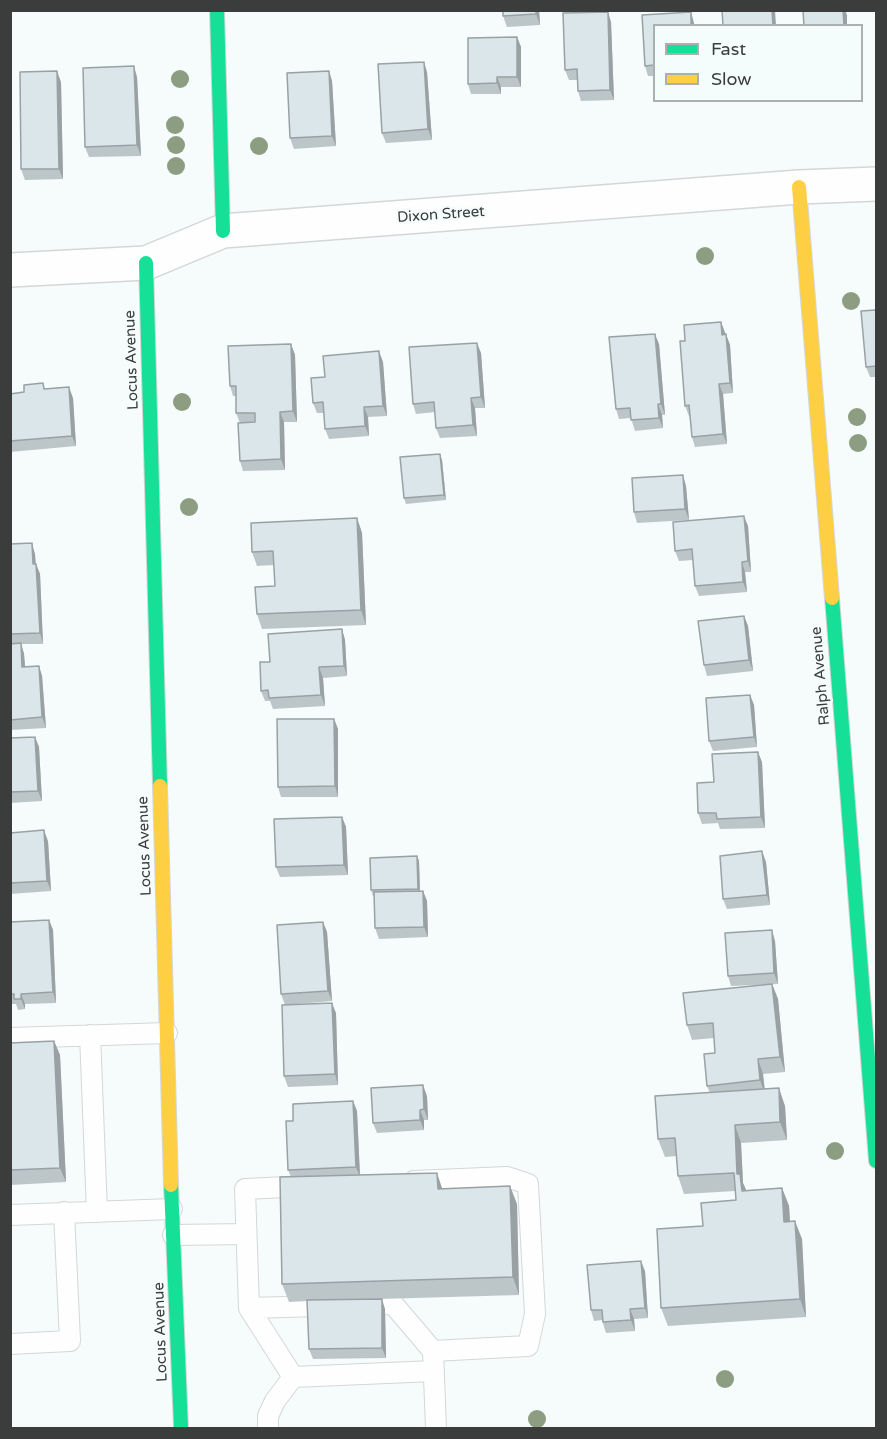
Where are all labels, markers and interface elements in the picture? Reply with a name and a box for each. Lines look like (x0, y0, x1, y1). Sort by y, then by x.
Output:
legend (653, 24, 863, 102)
text: Fast (711, 38, 746, 60)
text: Slow (711, 68, 752, 90)
street label: Dixon Street (397, 203, 485, 227)
street label: Locus Avenue (121, 310, 143, 410)
street label: Ralph Avenue (808, 626, 834, 726)
street label: Locus Avenue (134, 796, 156, 896)
street label: Locus Avenue (150, 1282, 172, 1382)

